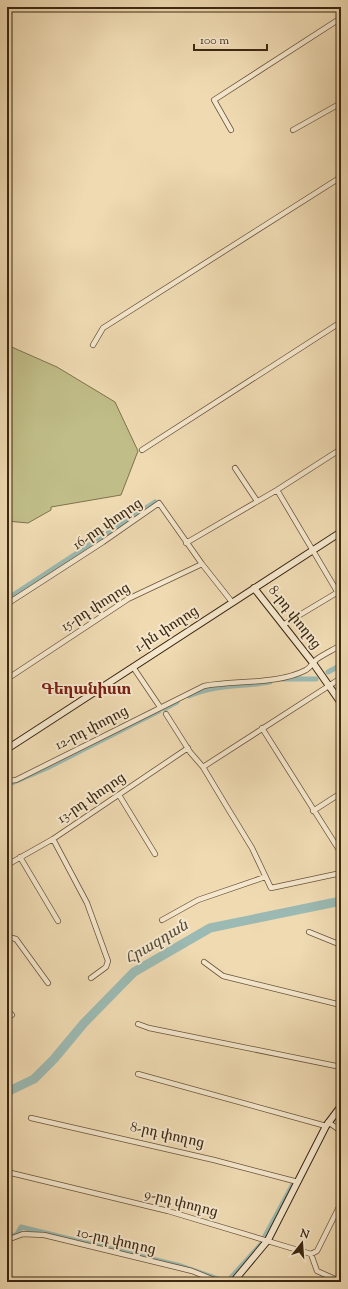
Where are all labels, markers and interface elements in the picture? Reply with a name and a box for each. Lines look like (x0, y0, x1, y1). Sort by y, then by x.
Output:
scale bar (194, 26, 267, 52)
text: 100 m (200, 32, 229, 50)
street label: 16-րդ փողոց (69, 494, 147, 556)
street label: 15-րդ փողոց (58, 579, 134, 637)
street label: 8-րդ փողոց (263, 582, 325, 654)
street label: 1-ին փողոց (131, 602, 203, 658)
district label: Գեղանիստ (41, 679, 131, 702)
street label: 12-րդ փողոց (52, 702, 132, 756)
street label: 13-րդ փողոց (54, 769, 130, 829)
water label: Հրազդան (121, 915, 194, 970)
street label: 8-րդ փողոց (128, 1118, 206, 1154)
street label: 9-րդ փողոց (142, 1185, 220, 1223)
street label: 10-րդ փողոց (74, 1223, 158, 1261)
north arrow (282, 1223, 322, 1263)
text: N (297, 1225, 311, 1243)

